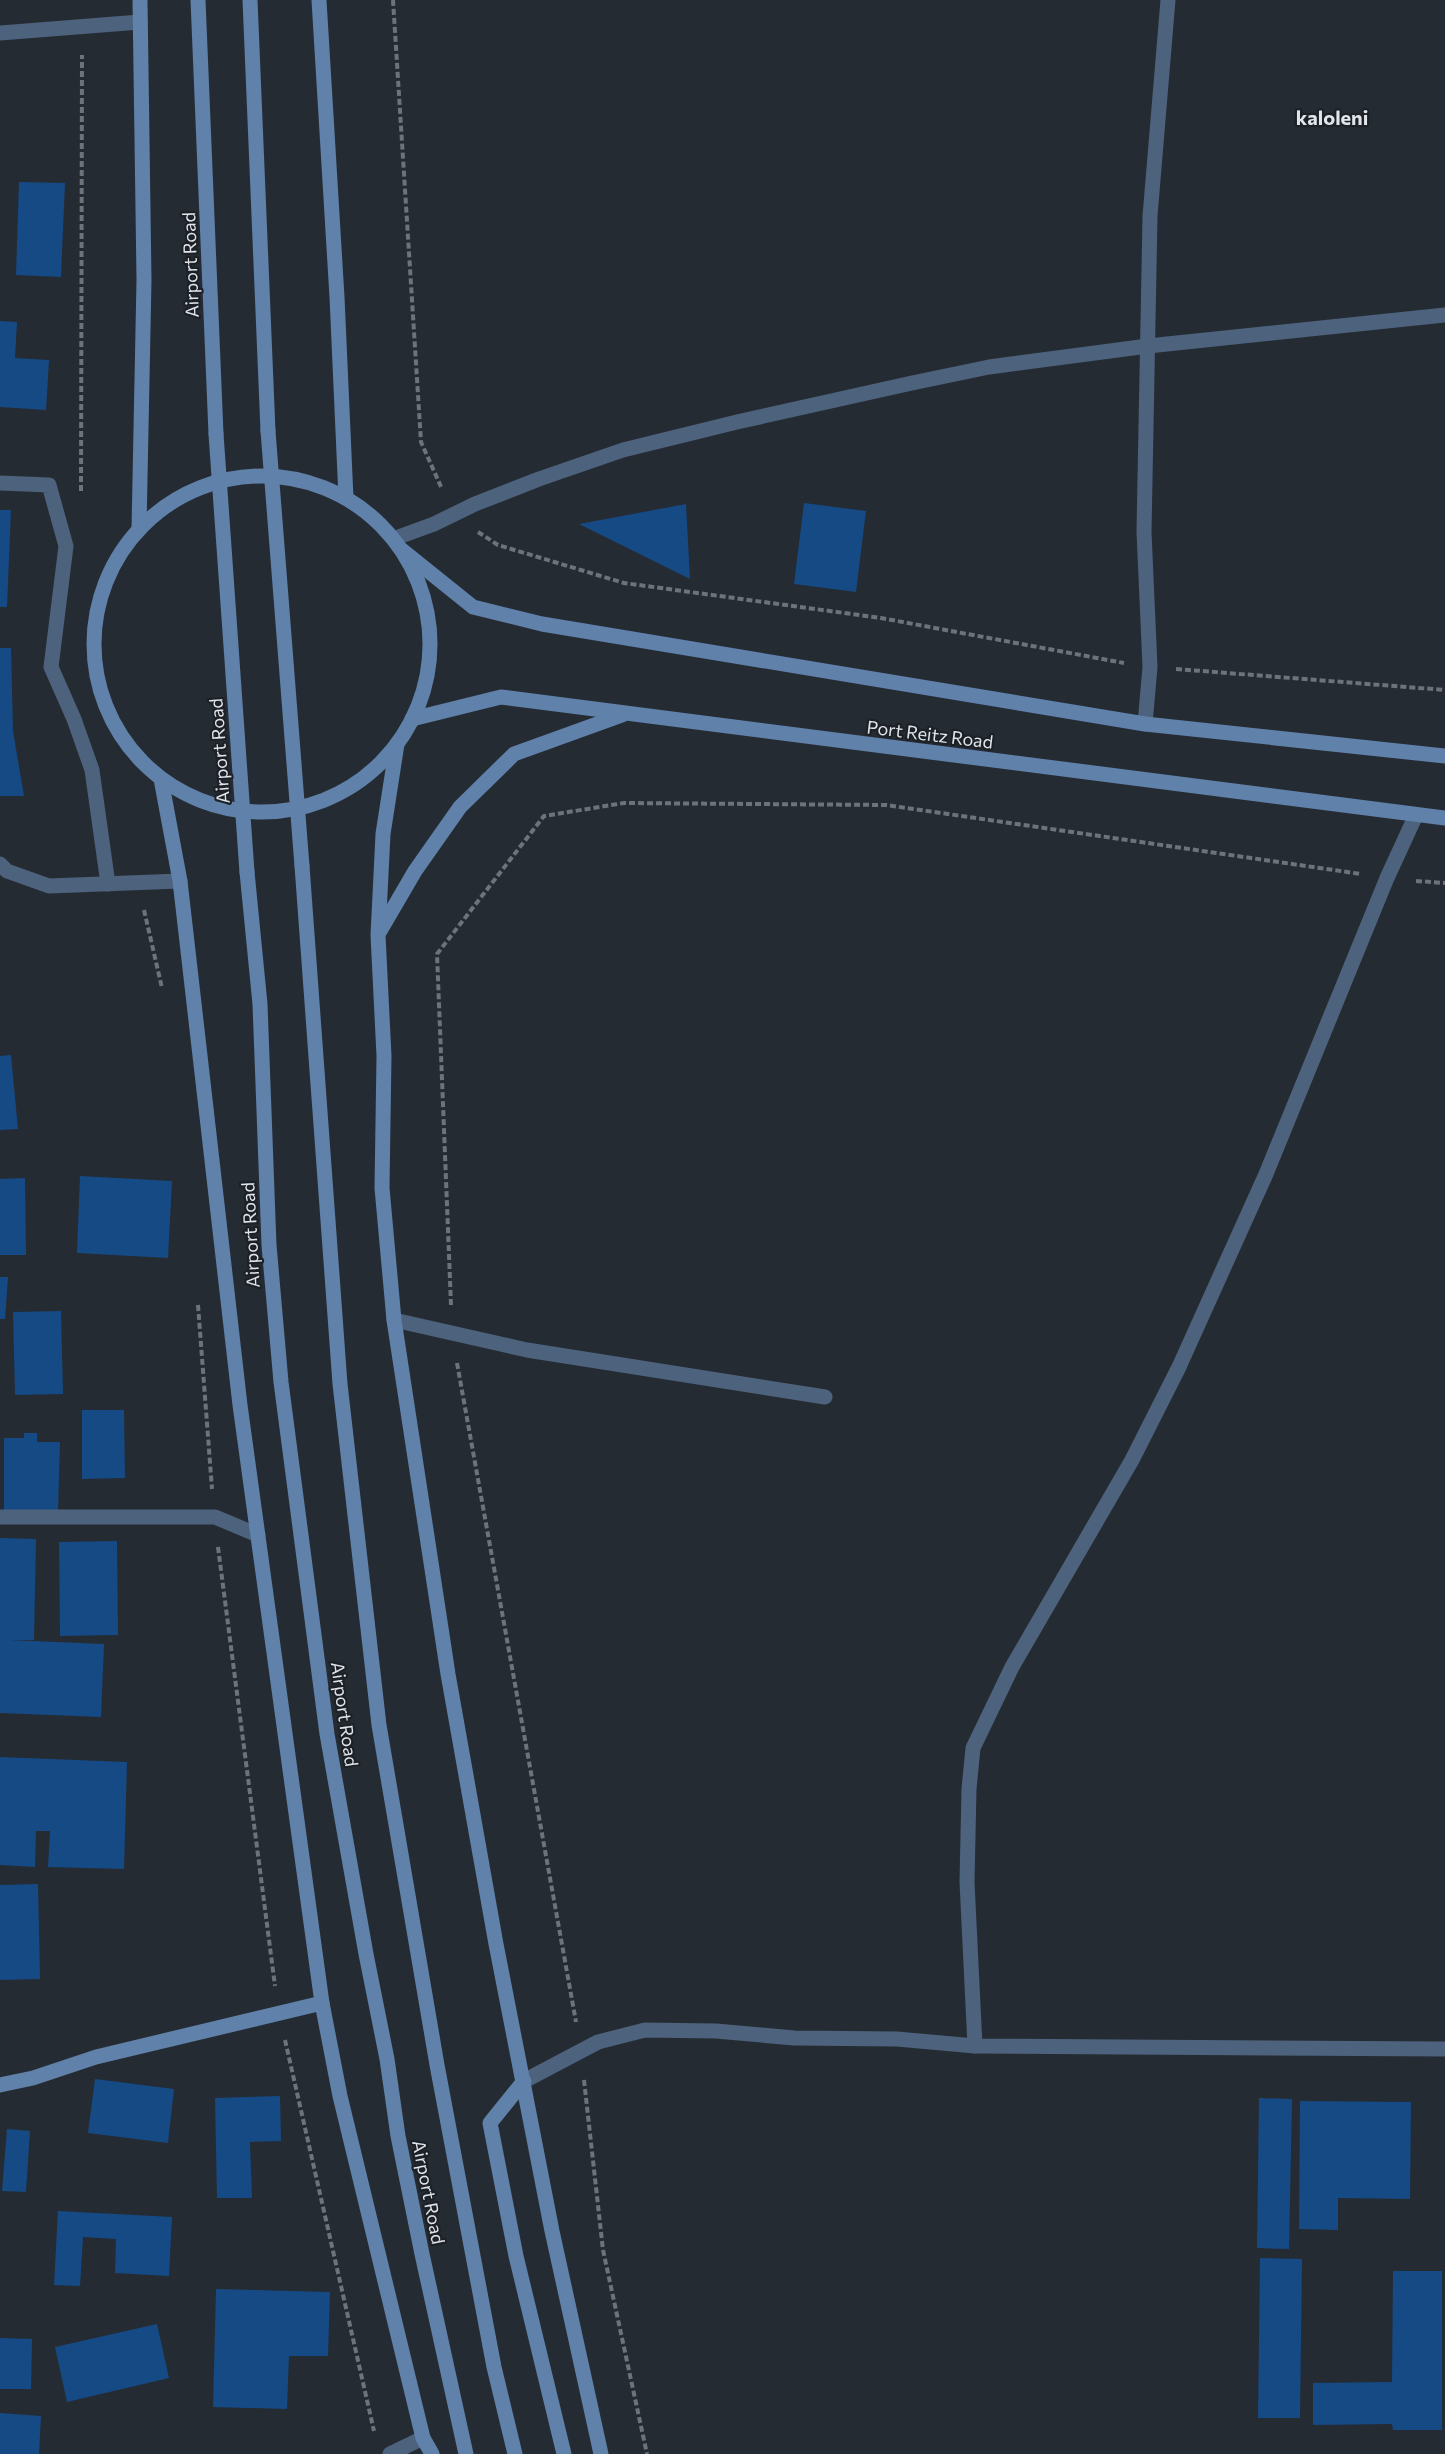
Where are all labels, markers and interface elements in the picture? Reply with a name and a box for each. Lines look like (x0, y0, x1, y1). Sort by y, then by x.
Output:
district label: kaloleni (1296, 105, 1368, 129)
street label: Airport Road (177, 212, 203, 318)
street label: Airport Road (204, 698, 234, 804)
street label: Port Reitz Road (866, 715, 994, 753)
street label: Airport Road (236, 1182, 264, 1288)
street label: Airport Road (327, 1660, 363, 1768)
street label: Airport Road (408, 2138, 450, 2246)

